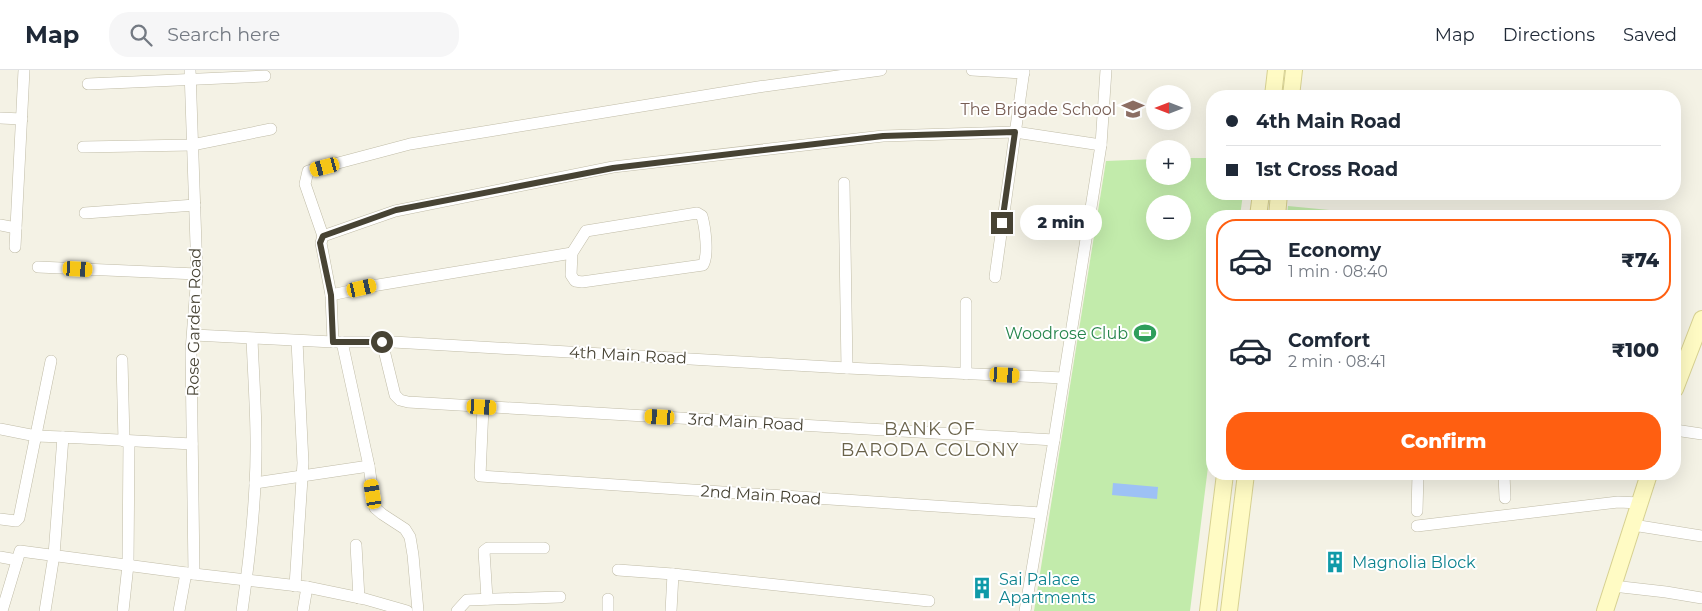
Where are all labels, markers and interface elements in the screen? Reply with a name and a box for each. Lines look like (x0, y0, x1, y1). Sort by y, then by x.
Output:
search box (109, 12, 459, 57)
text: Map (25, 20, 79, 49)
icon: search (127, 21, 155, 49)
text: Search here (167, 23, 280, 46)
text: Map (1435, 24, 1475, 46)
text: Directions (1503, 24, 1595, 46)
text: Saved (1623, 24, 1677, 46)
north arrow (1146, 85, 1191, 130)
map controls (1146, 85, 1191, 240)
school or university icon: The Brigade School (1120, 96, 1146, 122)
place label: The Brigade School (960, 100, 1116, 119)
text: 4th Main Road (1256, 110, 1401, 133)
button: + (1146, 140, 1191, 185)
car (308, 156, 341, 178)
text: 1st Cross Road (1256, 158, 1398, 181)
button: − (1146, 195, 1191, 240)
callout: 2 min (1020, 206, 1102, 240)
route end (991, 212, 1013, 234)
text: 2 min (1037, 213, 1085, 232)
icon: car (1228, 238, 1273, 283)
text: Economy (1288, 239, 1381, 262)
street label: Rose Garden Road (183, 248, 205, 396)
text: ₹74 (1621, 249, 1659, 272)
car (62, 261, 93, 277)
text: 1 min · 08:40 (1288, 262, 1388, 281)
car (345, 277, 378, 299)
sports icon: Woodrose Club (1132, 320, 1158, 346)
place label: Woodrose Club (1005, 324, 1128, 343)
icon: car (1228, 328, 1273, 373)
text: Comfort (1288, 329, 1370, 352)
route start (371, 331, 393, 353)
text: ₹100 (1611, 339, 1659, 362)
street label: 4th Main Road (569, 342, 687, 368)
text: 2 min · 08:41 (1288, 352, 1386, 371)
car (989, 367, 1020, 383)
car (466, 399, 497, 415)
car (644, 409, 675, 425)
street label: 3rd Main Road (688, 409, 804, 435)
button: Confirm (1226, 412, 1661, 470)
district label: BANK OF BARODA COLONY (841, 418, 1019, 461)
car (363, 478, 382, 510)
street label: 2nd Main Road (700, 481, 822, 509)
building icon: Magnolia Block (1322, 549, 1348, 575)
place label: Magnolia Block (1352, 553, 1476, 572)
place label: Sai Palace Apartments (999, 570, 1096, 607)
building icon: Sai Palace Apartments (969, 575, 995, 601)

